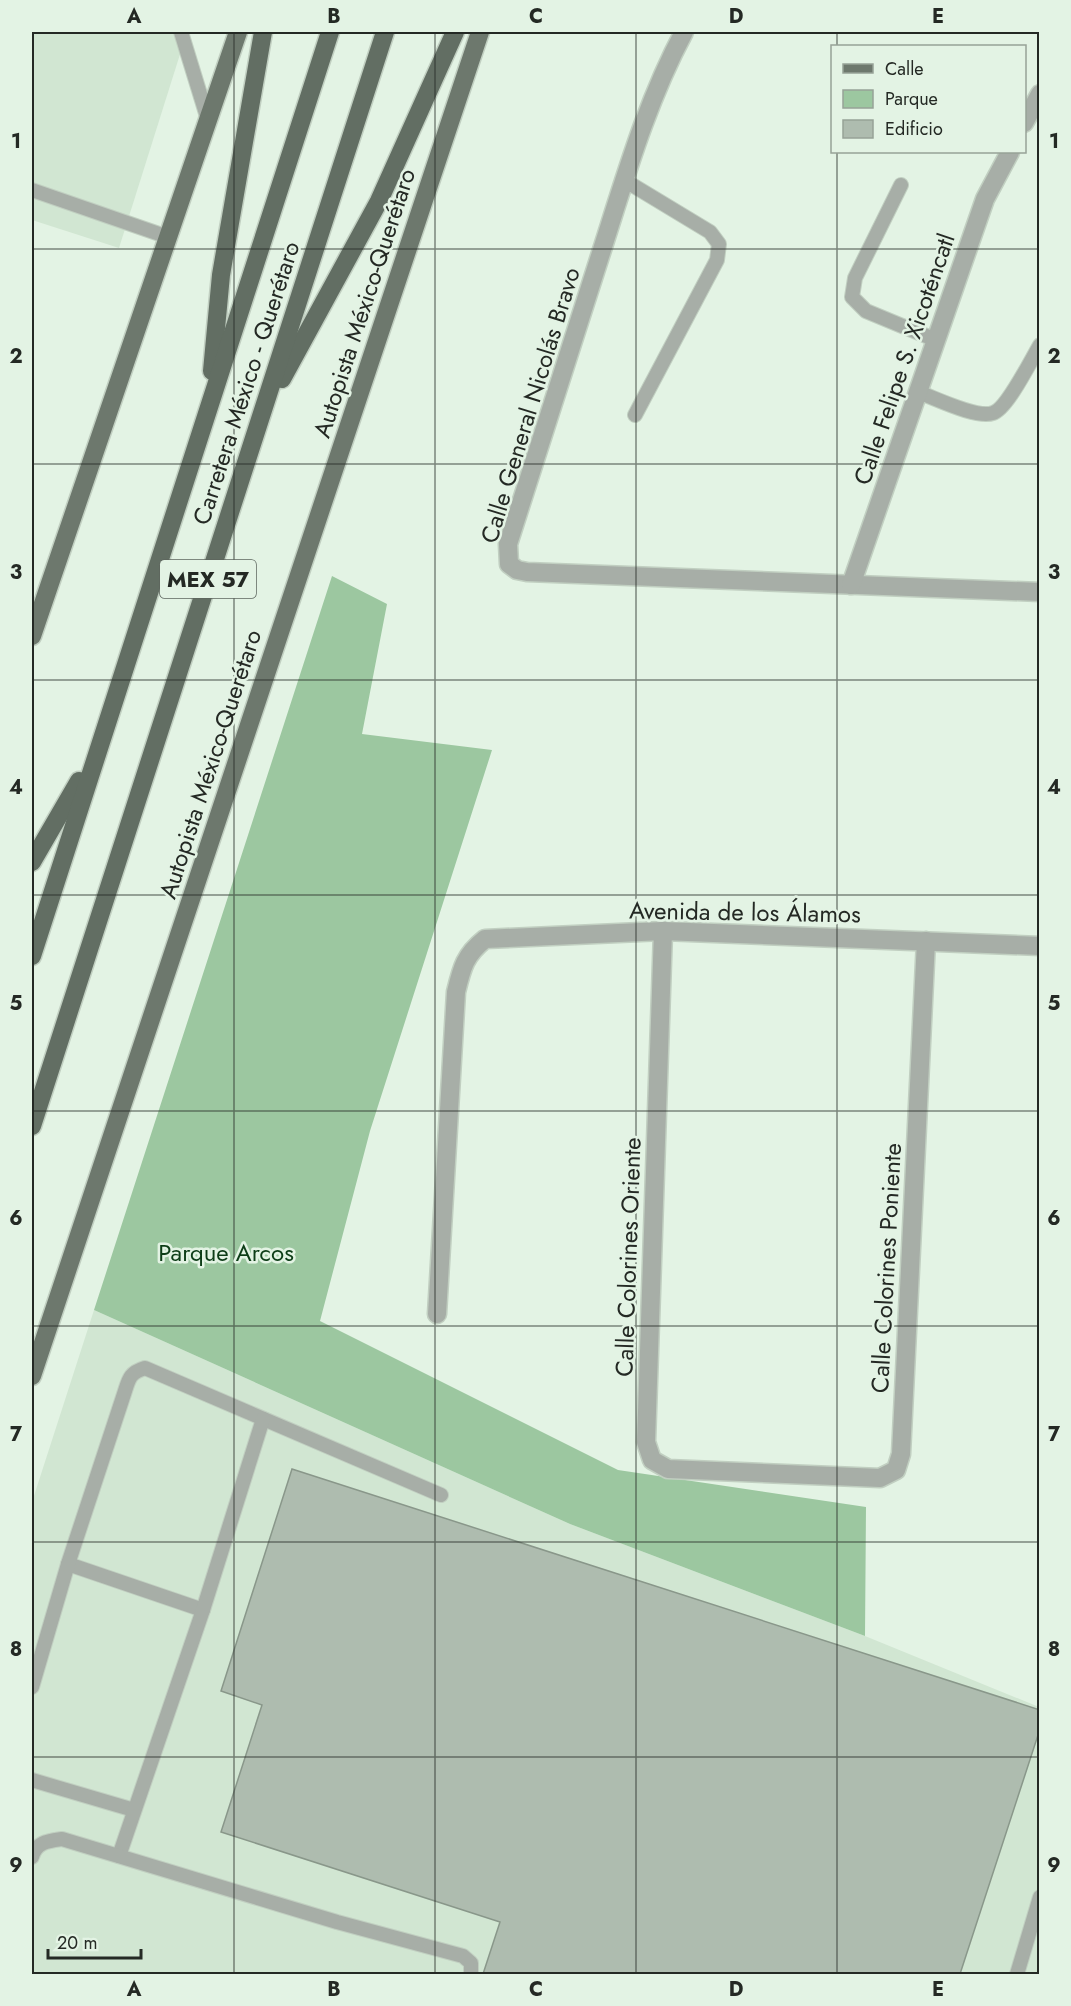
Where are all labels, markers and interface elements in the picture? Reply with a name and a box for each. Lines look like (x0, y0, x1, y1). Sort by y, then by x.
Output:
text: A (126, 2, 142, 31)
text: B (327, 2, 341, 31)
text: C (529, 2, 543, 31)
text: D (729, 2, 743, 31)
text: E (932, 2, 944, 31)
legend (831, 45, 1026, 153)
text: Calle (885, 56, 924, 82)
text: Parque (885, 86, 938, 112)
text: Edificio (885, 116, 943, 142)
text: 1 (11, 127, 21, 156)
text: 1 (1049, 127, 1059, 156)
street label: Autopista México-Querétaro (304, 164, 424, 442)
street label: Calle Felipe S. Xicoténcatl (844, 229, 964, 489)
street label: Carretera México - Querétaro (184, 237, 308, 529)
street label: Calle General Nicolás Bravo (471, 263, 589, 547)
text: 2 (9, 342, 23, 371)
text: 2 (1047, 342, 1061, 371)
text: 3 (10, 558, 22, 587)
text: 3 (1048, 558, 1060, 587)
road number: MEX 57 (160, 560, 256, 598)
street label: Autopista México-Querétaro (150, 625, 270, 903)
text: 4 (9, 773, 23, 802)
text: 4 (1047, 773, 1061, 802)
street label: Avenida de los Álamos (629, 892, 861, 932)
text: 5 (10, 989, 23, 1018)
text: 5 (1048, 989, 1061, 1018)
street label: Calle Colorines Oriente (606, 1137, 650, 1377)
street label: Calle Colorines Poniente (862, 1142, 910, 1394)
text: 6 (9, 1204, 23, 1233)
text: 6 (1047, 1204, 1061, 1233)
park label: Parque Arcos (158, 1235, 294, 1270)
text: 7 (10, 1420, 23, 1449)
text: 7 (1048, 1420, 1061, 1449)
text: 8 (10, 1635, 22, 1664)
text: 8 (1048, 1635, 1060, 1664)
text: 9 (9, 1851, 23, 1880)
text: 9 (1047, 1851, 1061, 1880)
scale bar (48, 1922, 141, 1960)
text: 20 m (57, 1930, 97, 1956)
text: A (126, 1975, 142, 2004)
text: B (327, 1975, 341, 2004)
text: C (529, 1975, 543, 2004)
text: D (729, 1975, 743, 2004)
text: E (932, 1975, 944, 2004)

